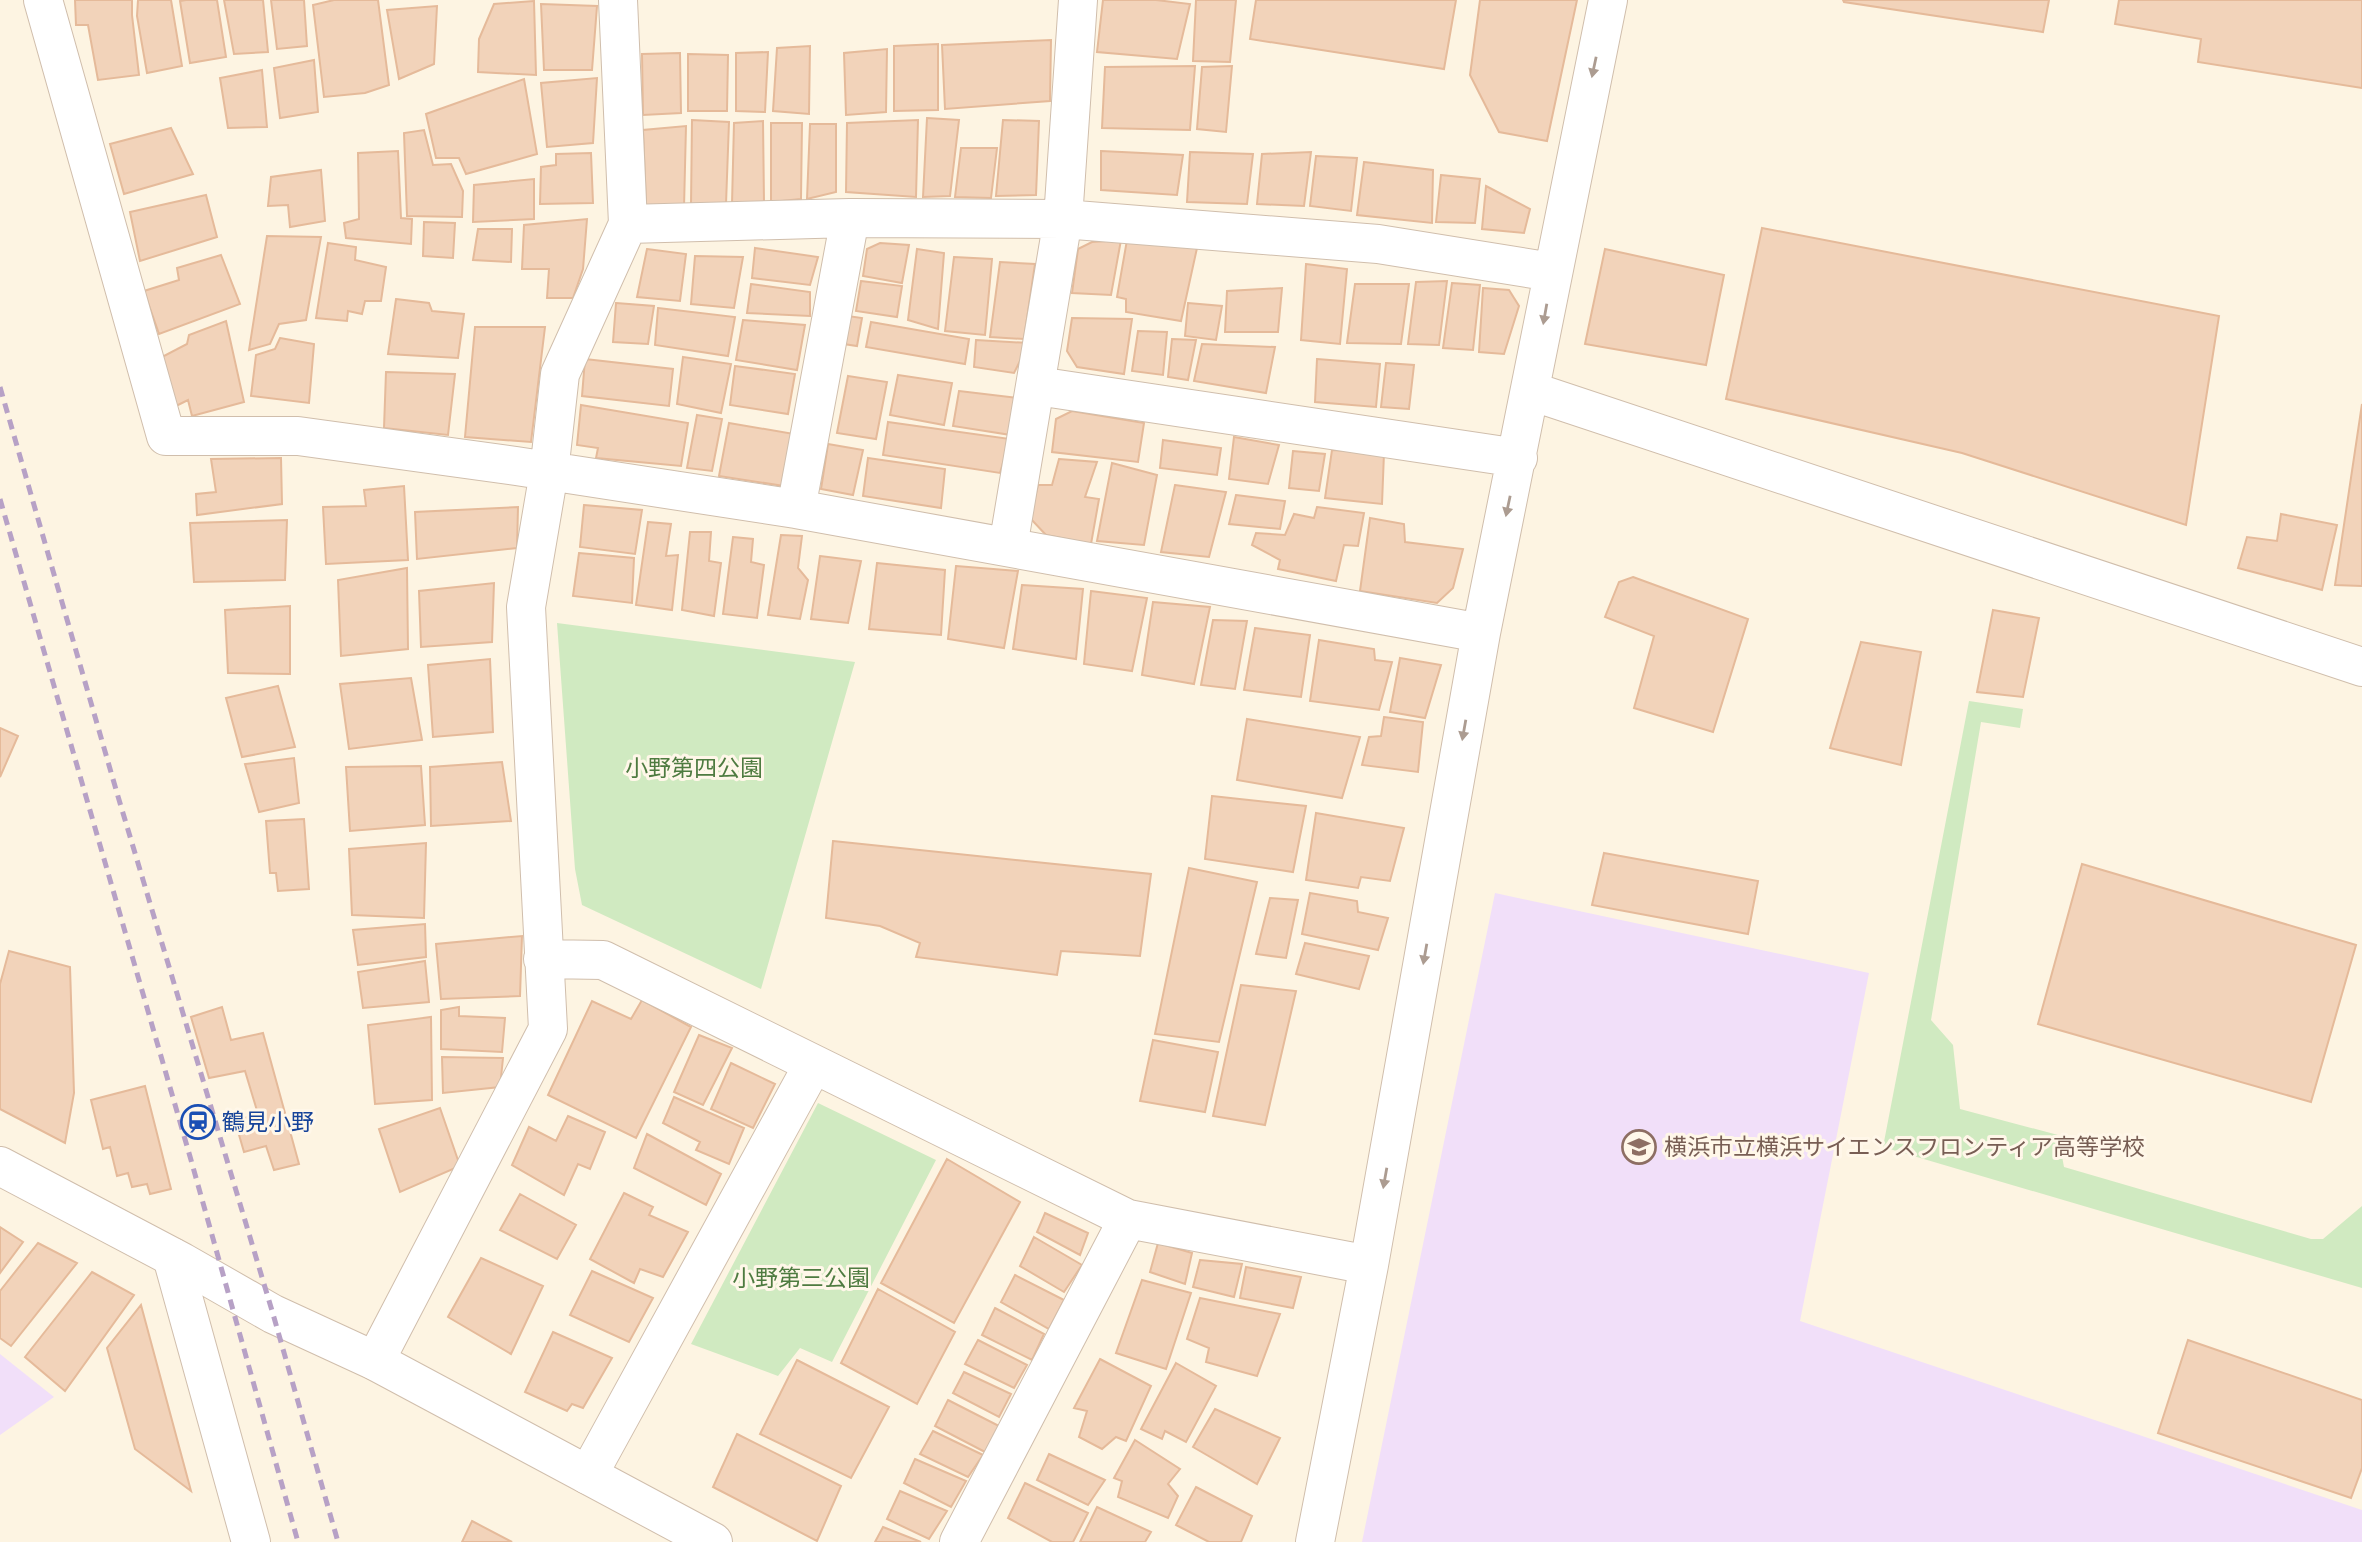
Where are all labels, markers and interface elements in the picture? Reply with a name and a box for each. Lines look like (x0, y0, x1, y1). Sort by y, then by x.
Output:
one-way arrow (1589, 56, 1600, 78)
one-way arrow (1539, 303, 1550, 325)
one-way arrow (1502, 495, 1513, 517)
one-way arrow (1458, 719, 1469, 741)
park label: 小野第四公園 (625, 754, 763, 782)
one-way arrow (1419, 943, 1430, 965)
station icon: 鶴見小野 (179, 1103, 217, 1141)
place label: 鶴見小野 (222, 1108, 314, 1136)
school or university icon: 横浜市立横浜サイエンスフロンティア高等学校 (1620, 1128, 1658, 1166)
place label: 横浜市立横浜サイエンスフロンティア高等学校 (1664, 1133, 2145, 1161)
one-way arrow (1379, 1167, 1390, 1189)
park label: 小野第三公園 (732, 1264, 870, 1292)

